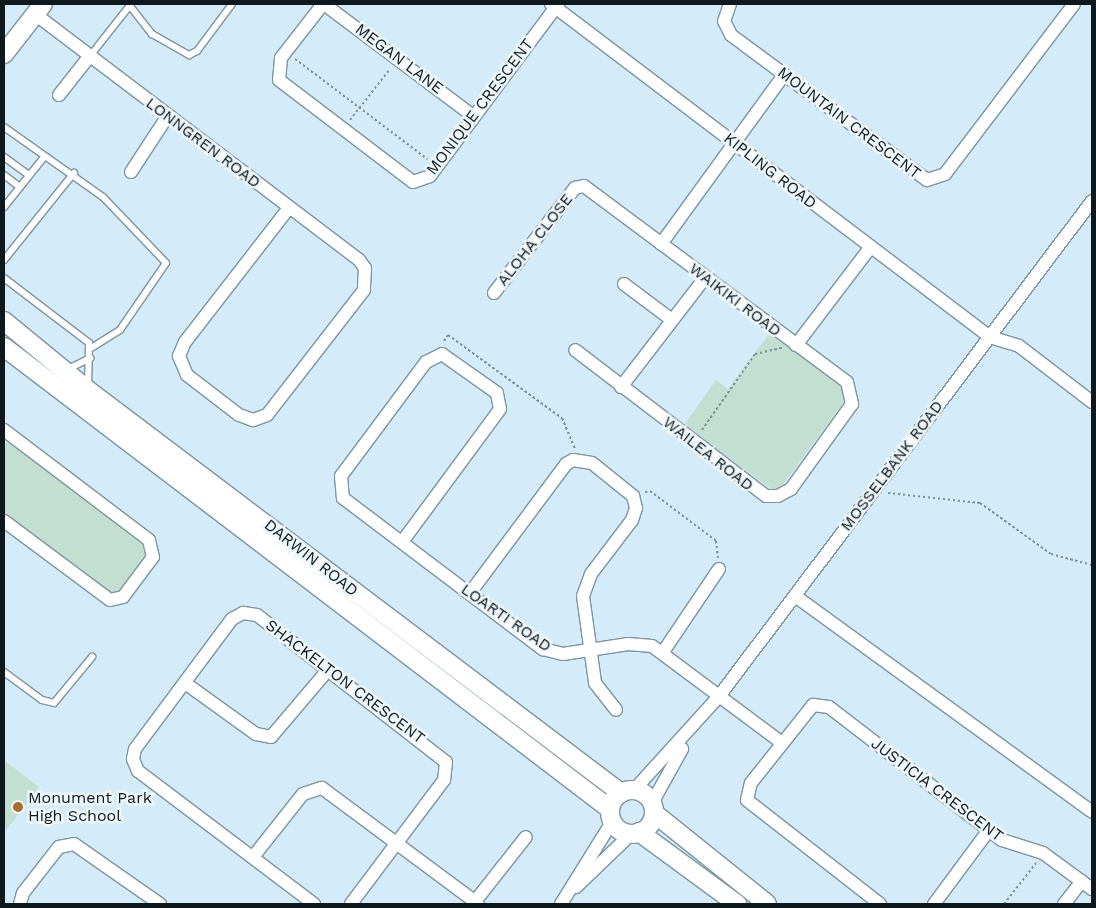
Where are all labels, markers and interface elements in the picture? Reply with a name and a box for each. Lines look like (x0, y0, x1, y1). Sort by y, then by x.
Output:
street label: MEGAN LANE (351, 20, 447, 98)
street label: MONIQUE CRESCENT (422, 35, 538, 179)
street label: MOUNTAIN CRESCENT (774, 63, 924, 183)
street label: LONNGREN ROAD (142, 94, 264, 192)
street label: KIPLING ROAD (720, 129, 820, 213)
street label: ALOHA CLOSE (493, 190, 577, 290)
street label: WAIKIKI ROAD (685, 259, 785, 341)
street label: MOSSELBANK ROAD (837, 397, 947, 535)
street label: WAILEA ROAD (659, 413, 757, 495)
street label: DARWIN ROAD (260, 515, 362, 601)
street label: LOARTI ROAD (457, 580, 555, 656)
street label: SHACKELTON CRESCENT (262, 616, 428, 748)
street label: JUSTICIA CRESCENT (867, 734, 1007, 846)
place label: Monument Park High School (28, 788, 152, 826)
marker: Monument Park High School (12, 801, 24, 813)

